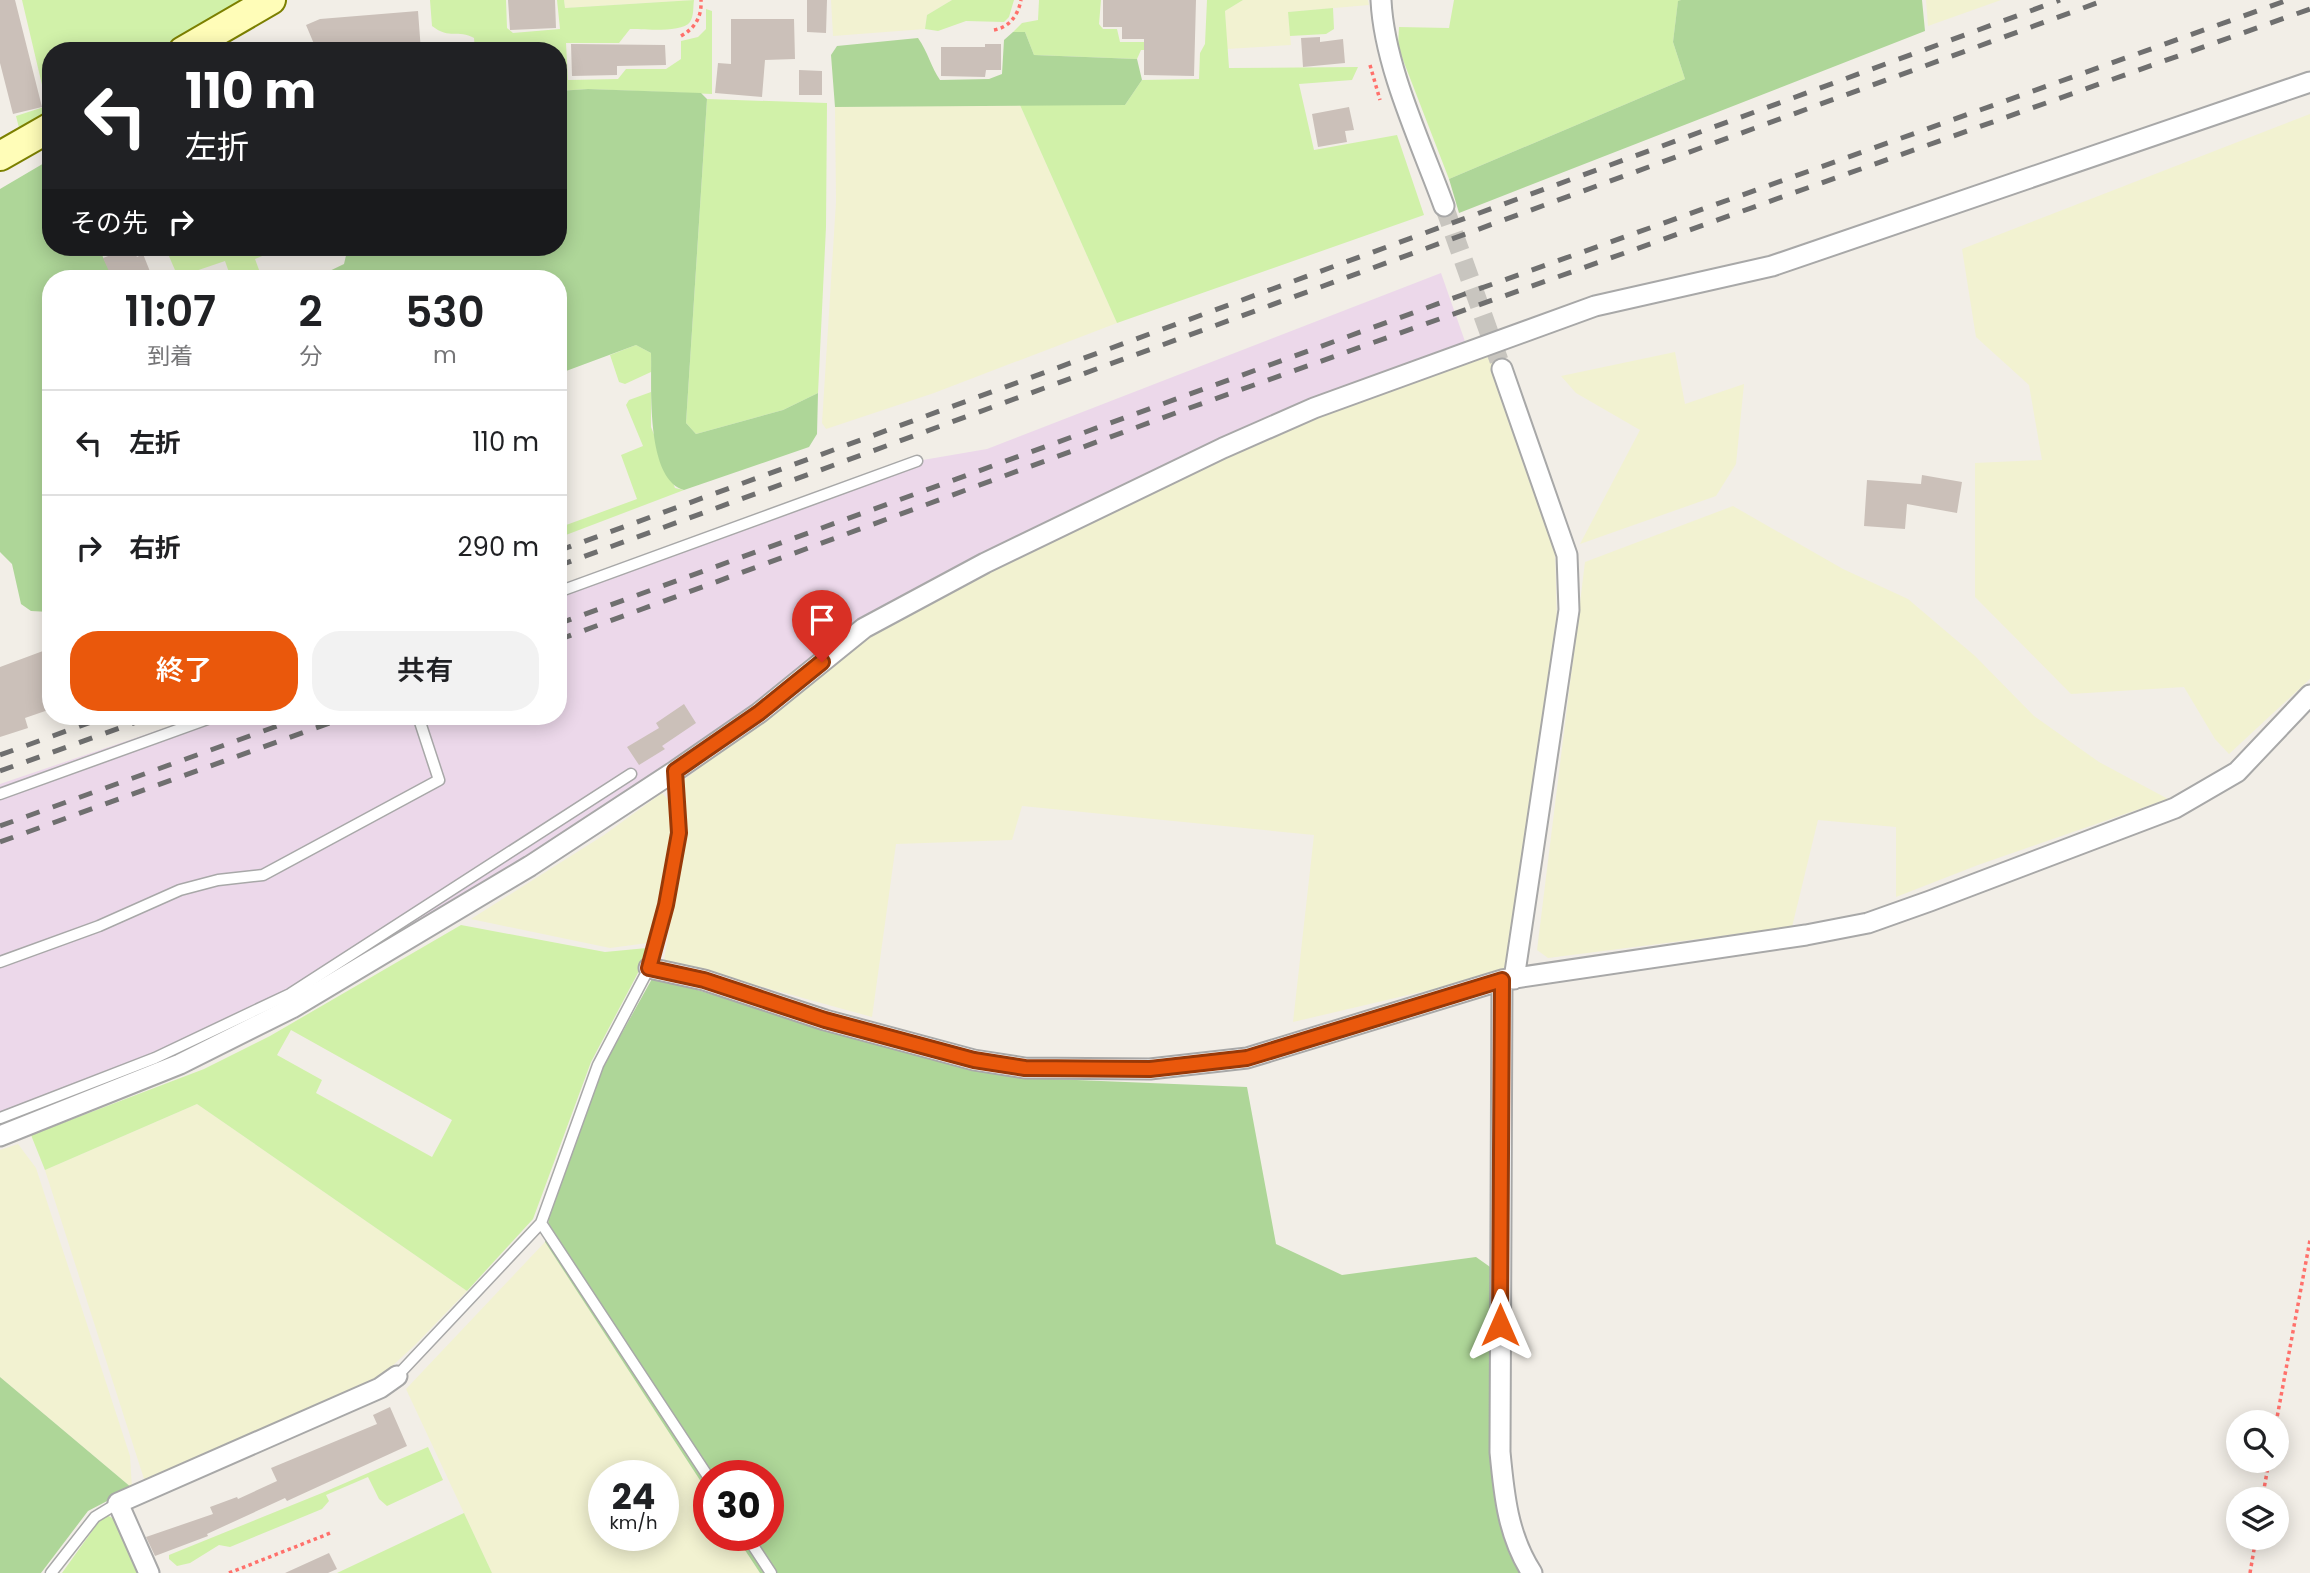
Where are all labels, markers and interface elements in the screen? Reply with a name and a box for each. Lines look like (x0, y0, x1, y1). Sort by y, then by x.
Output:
text: 110 m (185, 57, 316, 125)
icon: left (70, 70, 161, 161)
text: 左折 (185, 124, 249, 169)
icon: right (162, 203, 200, 241)
text: その先 (70, 205, 148, 241)
text: 11:07 (124, 282, 216, 341)
text: 2 (299, 282, 323, 341)
text: 530 (405, 283, 485, 342)
text: m (433, 339, 457, 371)
text: 到着 (147, 340, 193, 372)
text: 分 (299, 340, 322, 372)
icon: left (70, 424, 108, 462)
text: 110 m (472, 424, 539, 460)
text: 左折 (129, 425, 181, 461)
icon: right (70, 529, 108, 567)
text: 290 m (458, 529, 539, 565)
text: 右折 (129, 530, 181, 566)
pin (792, 590, 852, 662)
icon: arrive (803, 601, 841, 639)
button: 終了 (70, 631, 298, 711)
button: 共有 (312, 631, 539, 711)
position arrow (1463, 1288, 1537, 1362)
map controls (2226, 1410, 2289, 1550)
button: search (2226, 1410, 2289, 1473)
speed limit sign: 30 (693, 1460, 784, 1551)
text: 24 (612, 1472, 655, 1521)
button: layers (2226, 1487, 2289, 1550)
text: km/h (610, 1510, 657, 1535)

